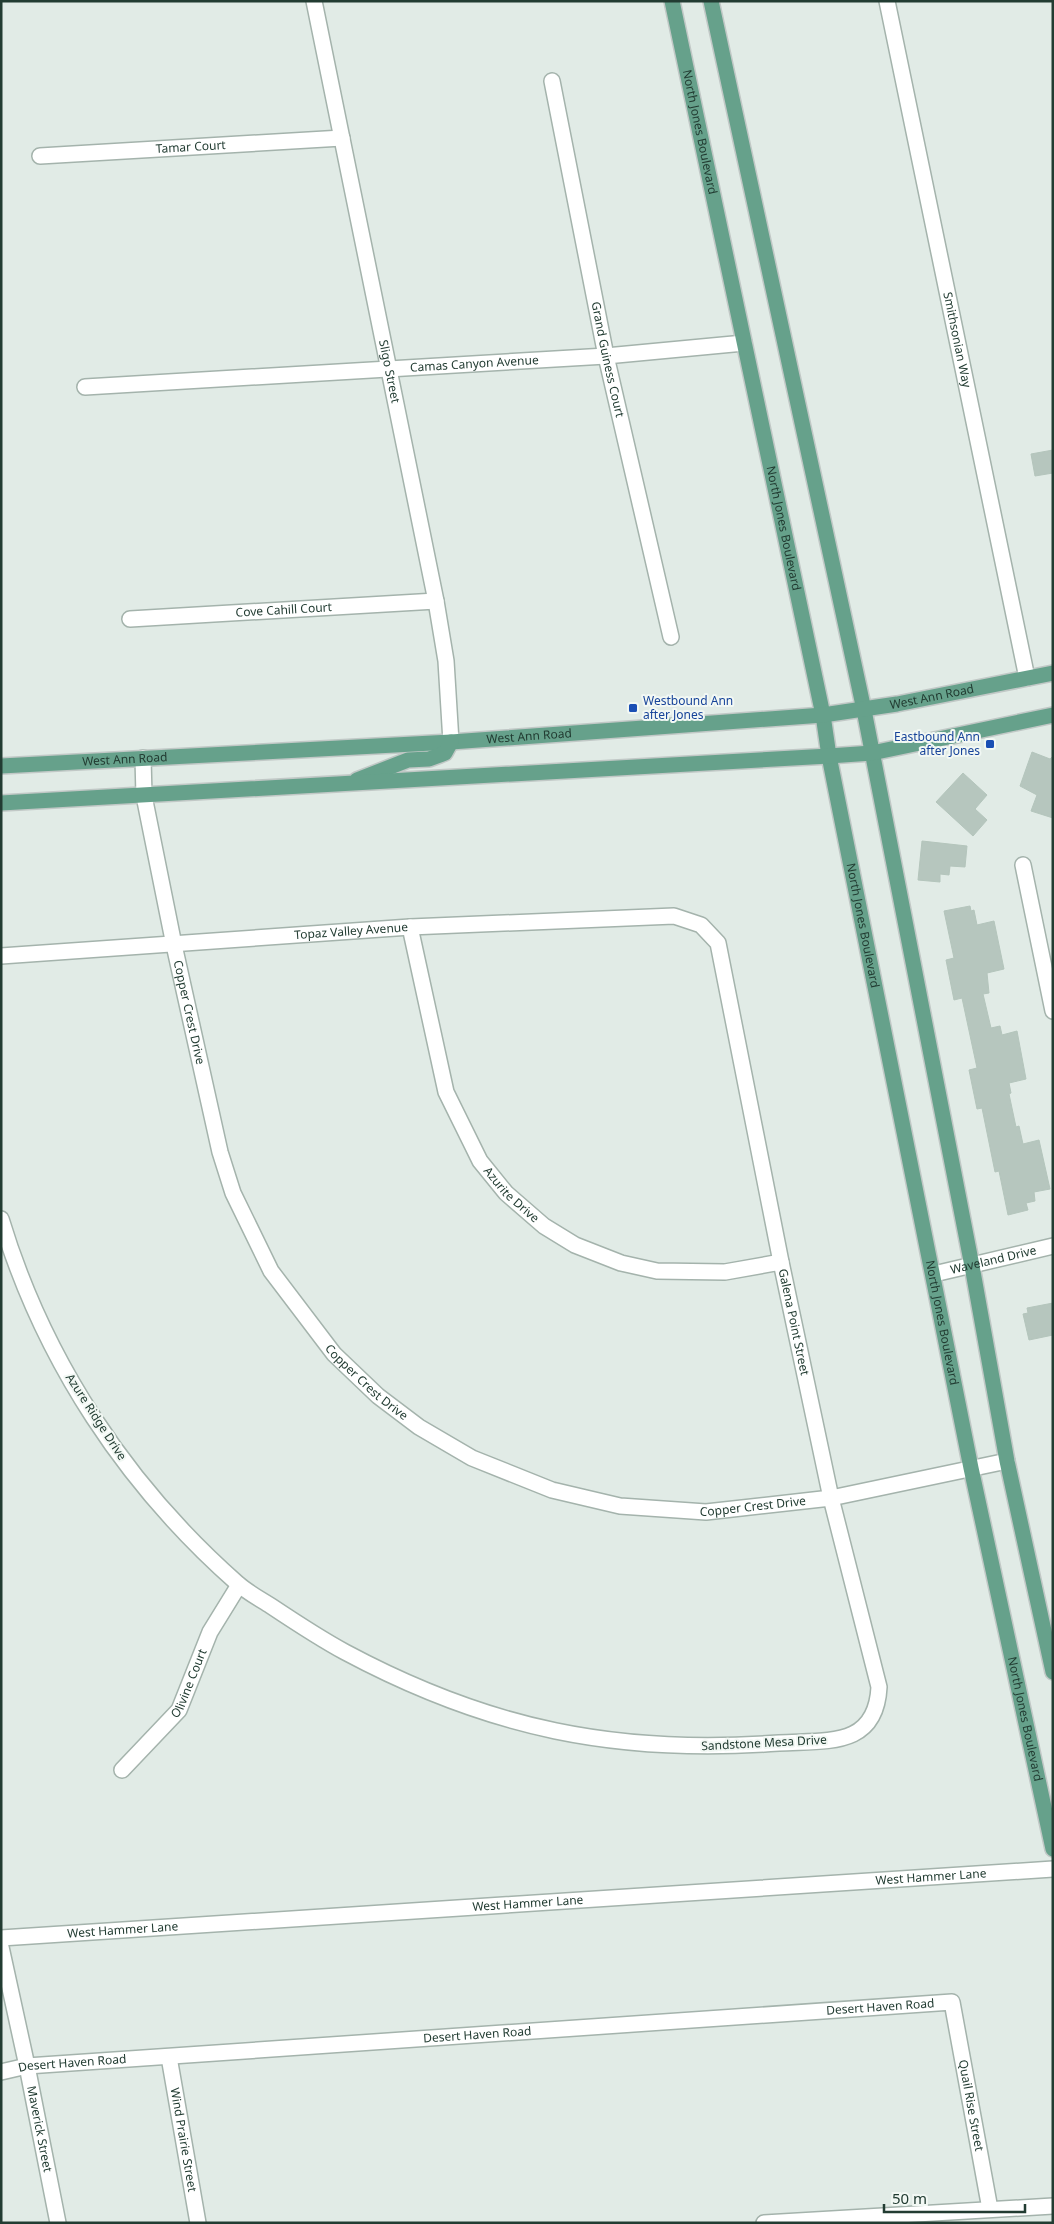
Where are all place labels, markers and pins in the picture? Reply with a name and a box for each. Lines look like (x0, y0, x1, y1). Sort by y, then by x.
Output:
place label: Westbound Ann after Jones (643, 692, 733, 723)
marker: Westbound Ann after Jones (627, 702, 639, 714)
place label: Eastbound Ann after Jones (894, 728, 980, 759)
marker: Eastbound Ann after Jones (984, 738, 996, 750)

